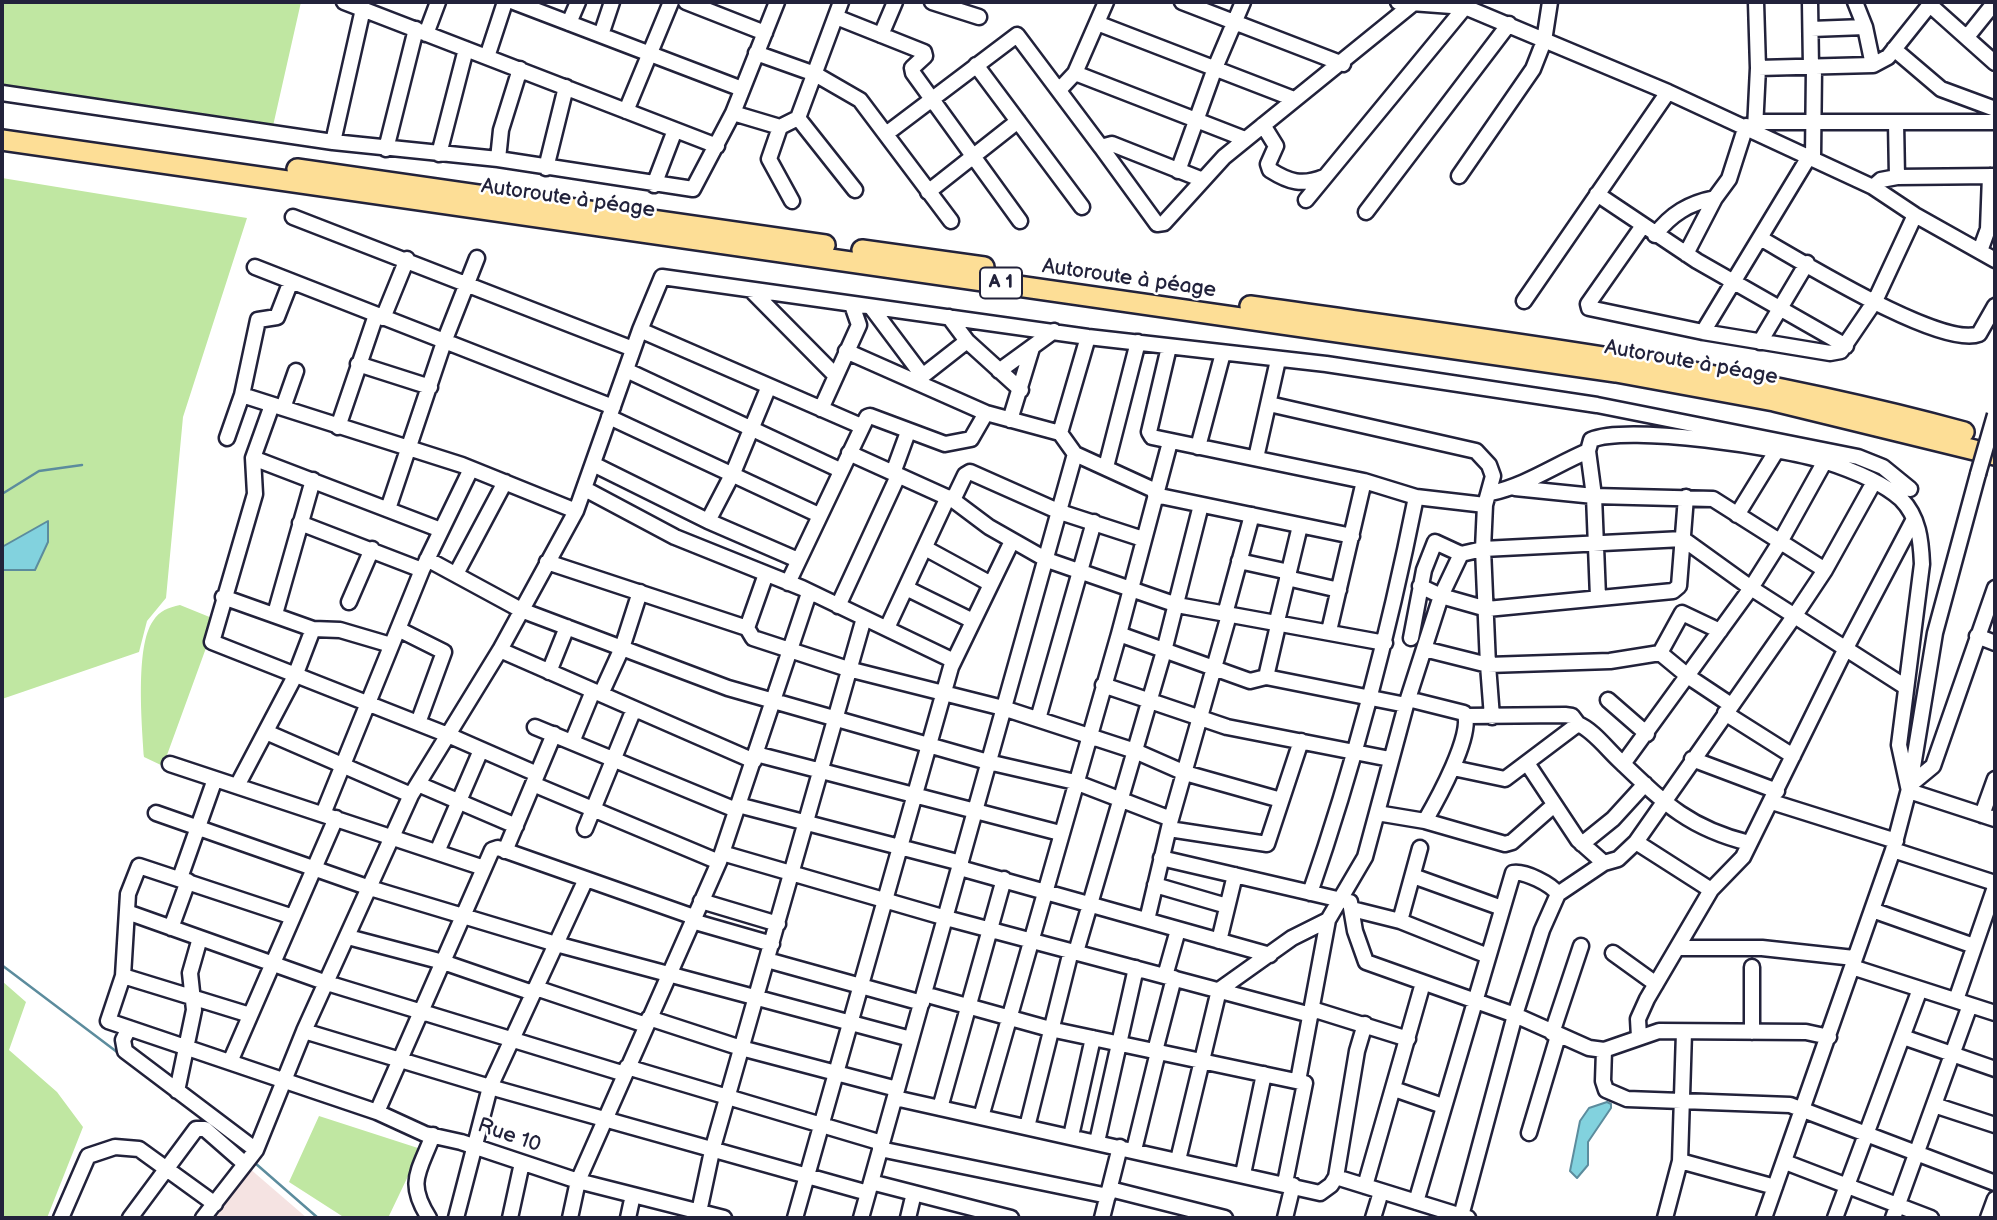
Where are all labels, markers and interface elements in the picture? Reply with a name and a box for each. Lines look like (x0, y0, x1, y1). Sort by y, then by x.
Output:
street label: Autoroute à péage (479, 174, 657, 224)
street label: Autoroute à péage (1040, 254, 1218, 304)
road number: A 1 (980, 268, 1022, 298)
street label: Autoroute à péage (1602, 335, 1780, 391)
street label: Rue 10 (474, 1113, 544, 1159)

